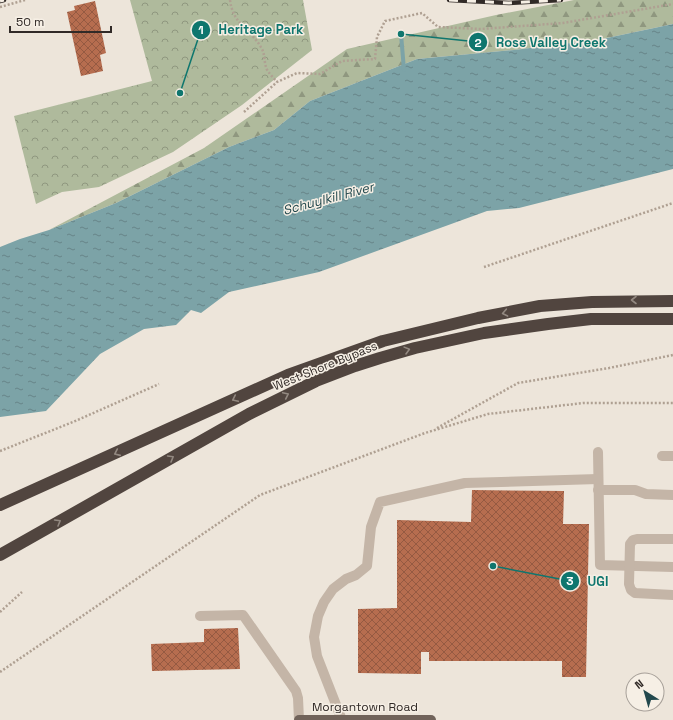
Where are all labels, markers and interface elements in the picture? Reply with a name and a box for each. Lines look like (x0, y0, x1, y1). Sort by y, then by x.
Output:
scale bar (10, 8, 111, 34)
text: 50 m (16, 14, 44, 30)
callout: Heritage Park (191, 17, 312, 42)
text: Heritage Park (219, 21, 304, 38)
text: 1 (198, 22, 204, 38)
callout: Rose Valley Creek (468, 30, 614, 55)
text: Rose Valley Creek (496, 34, 607, 51)
text: 2 (474, 35, 482, 51)
water label: Schuylkill River (281, 178, 377, 219)
one-way arrow (631, 296, 637, 304)
one-way arrow (502, 308, 508, 317)
street label: West Shore Bypass (270, 338, 380, 394)
one-way arrow (403, 346, 410, 355)
one-way arrow (282, 392, 289, 400)
one-way arrow (232, 394, 240, 402)
one-way arrow (113, 448, 121, 456)
one-way arrow (167, 455, 175, 462)
one-way arrow (54, 519, 61, 526)
callout: UGI (560, 568, 617, 593)
text: 3 (566, 573, 574, 589)
text: UGI (588, 573, 608, 590)
north arrow (625, 672, 665, 712)
text: N (632, 676, 646, 692)
street label: Morgantown Road (312, 699, 418, 715)

